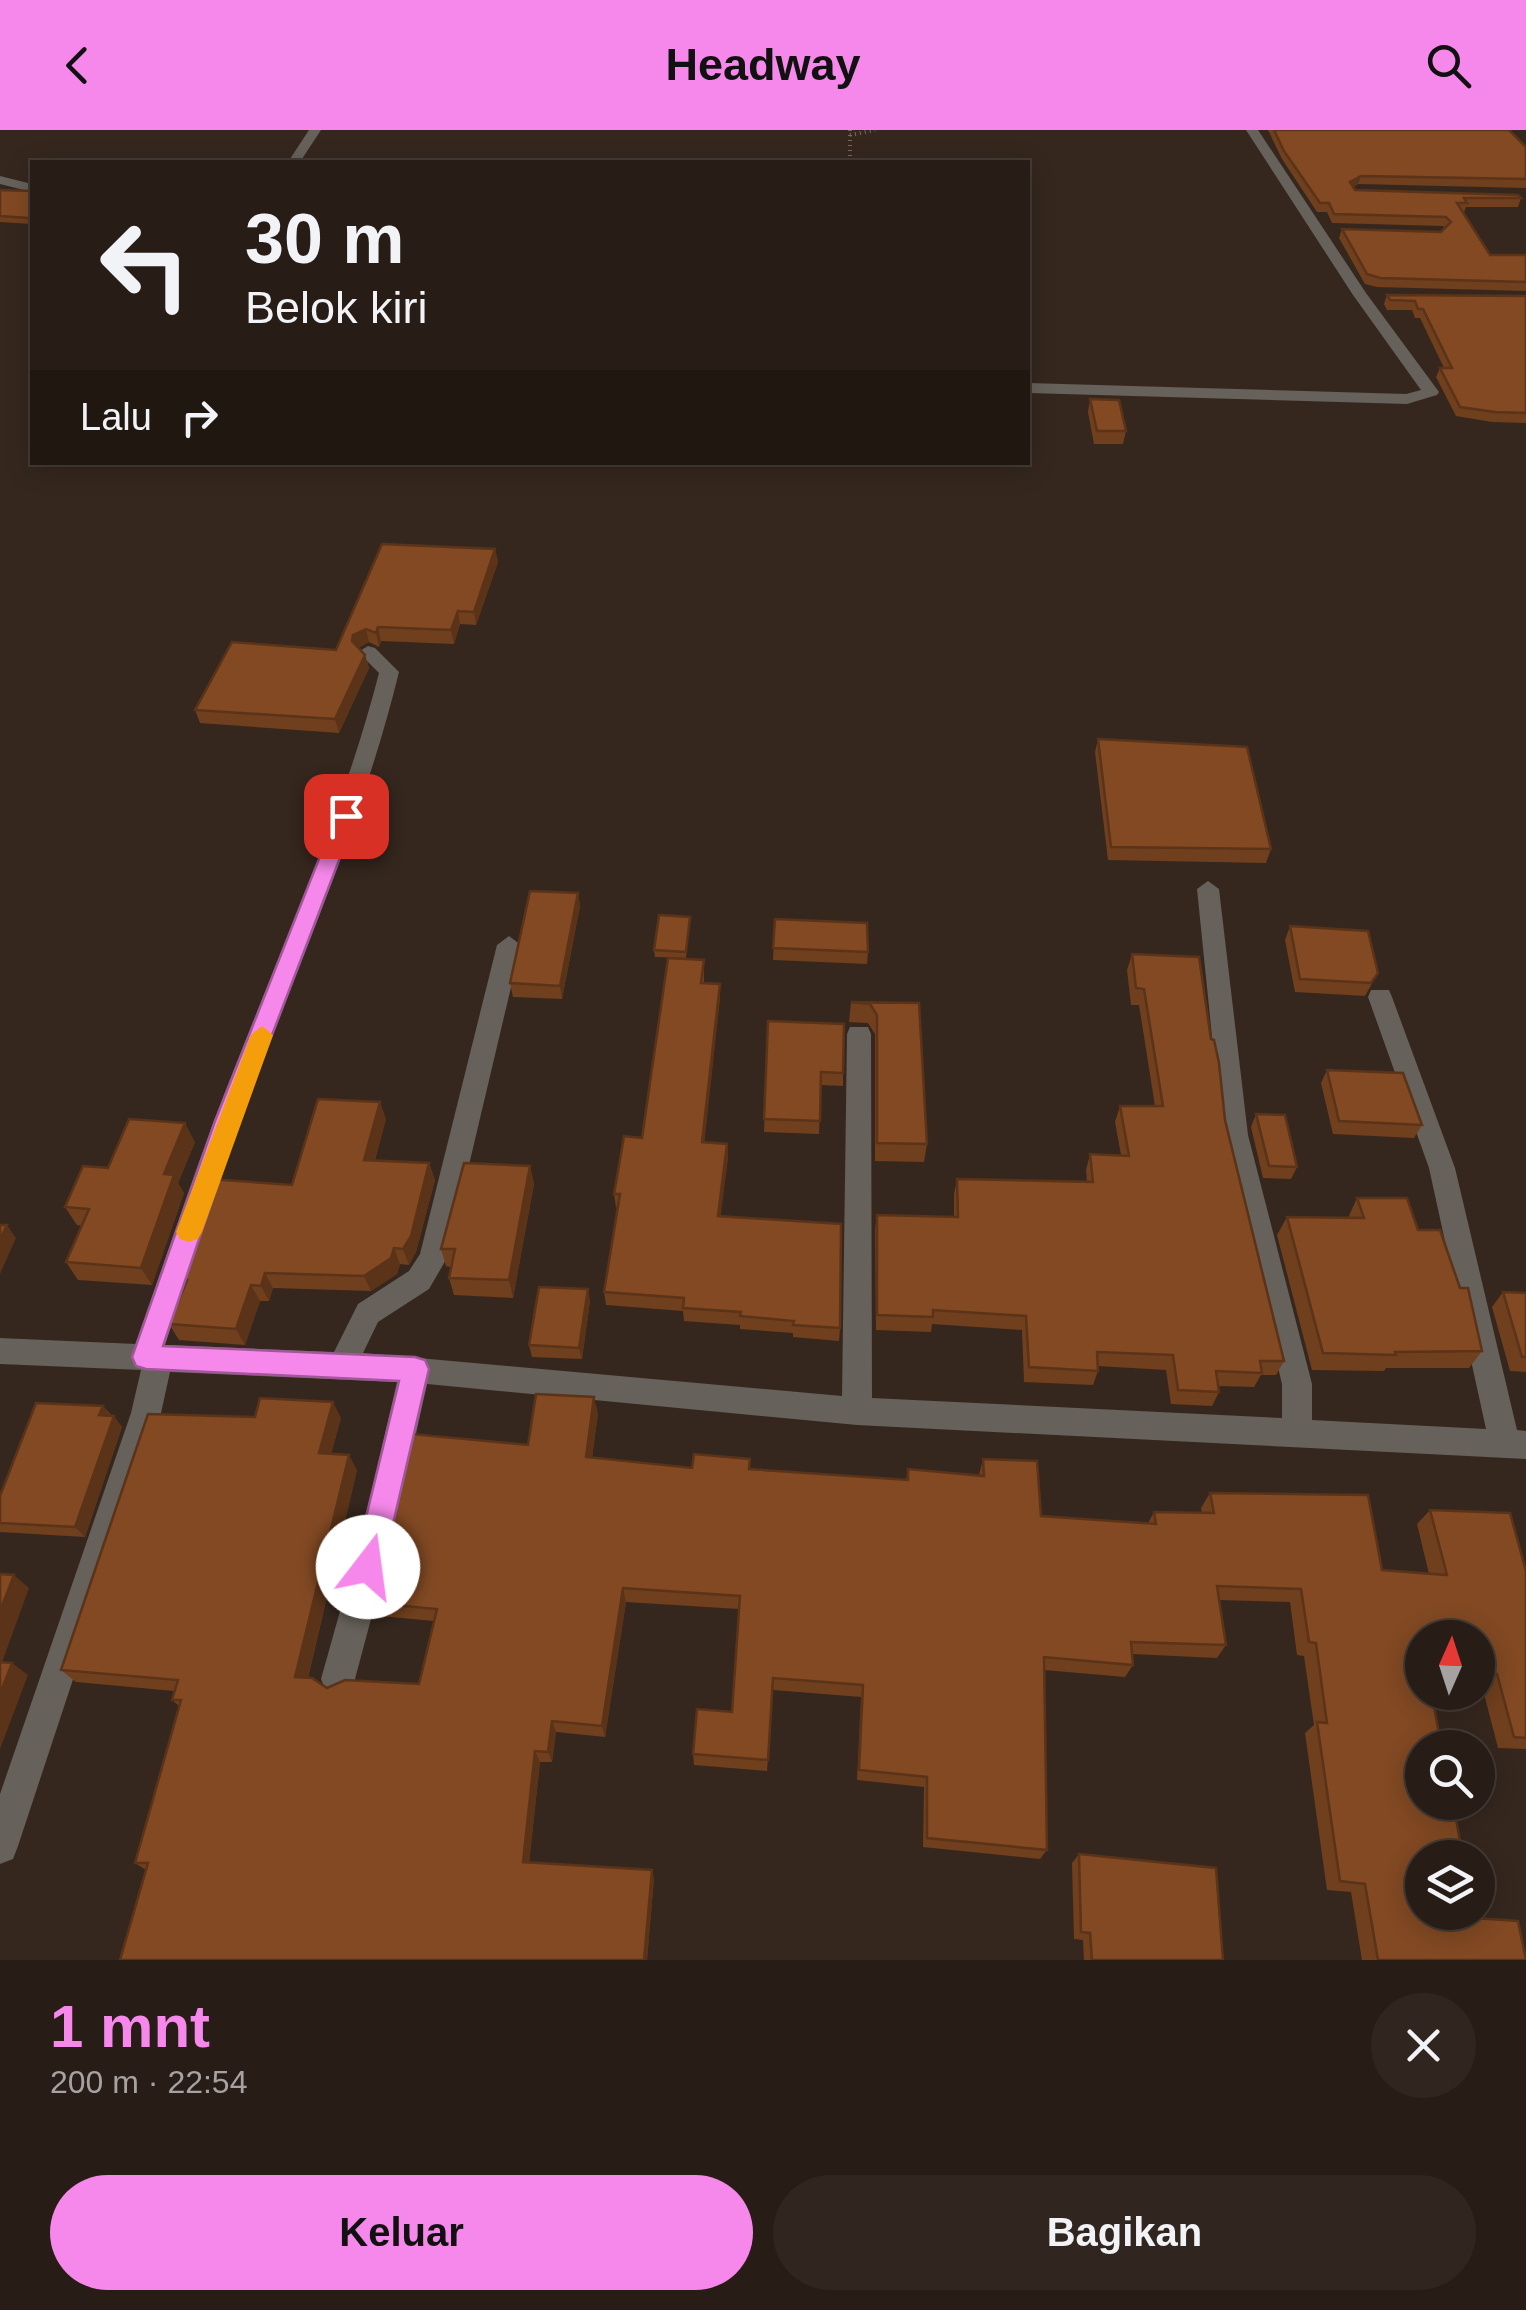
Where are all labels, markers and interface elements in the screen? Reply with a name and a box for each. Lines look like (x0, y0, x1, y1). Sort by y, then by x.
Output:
icon: back (50, 38, 105, 93)
icon: search (1421, 38, 1476, 93)
text: Headway (665, 39, 861, 90)
icon: left (80, 200, 210, 330)
text: 30 m (245, 200, 405, 278)
text: Belok kiri (245, 282, 428, 333)
icon: right (172, 390, 227, 445)
text: Lalu (80, 396, 152, 438)
pin (304, 774, 389, 859)
icon: arrive (319, 789, 374, 844)
position arrow (316, 1515, 420, 1619)
north arrow (1405, 1620, 1495, 1710)
map controls (1405, 1620, 1495, 1930)
button: search (1405, 1730, 1495, 1820)
button: layers (1405, 1840, 1495, 1930)
text: 1 mnt (50, 1993, 210, 2060)
button: close (1371, 1993, 1476, 2098)
text: 200 m · 22:54 (50, 2064, 247, 2100)
button: Keluar (50, 2175, 753, 2290)
button: Bagikan (773, 2175, 1476, 2290)

